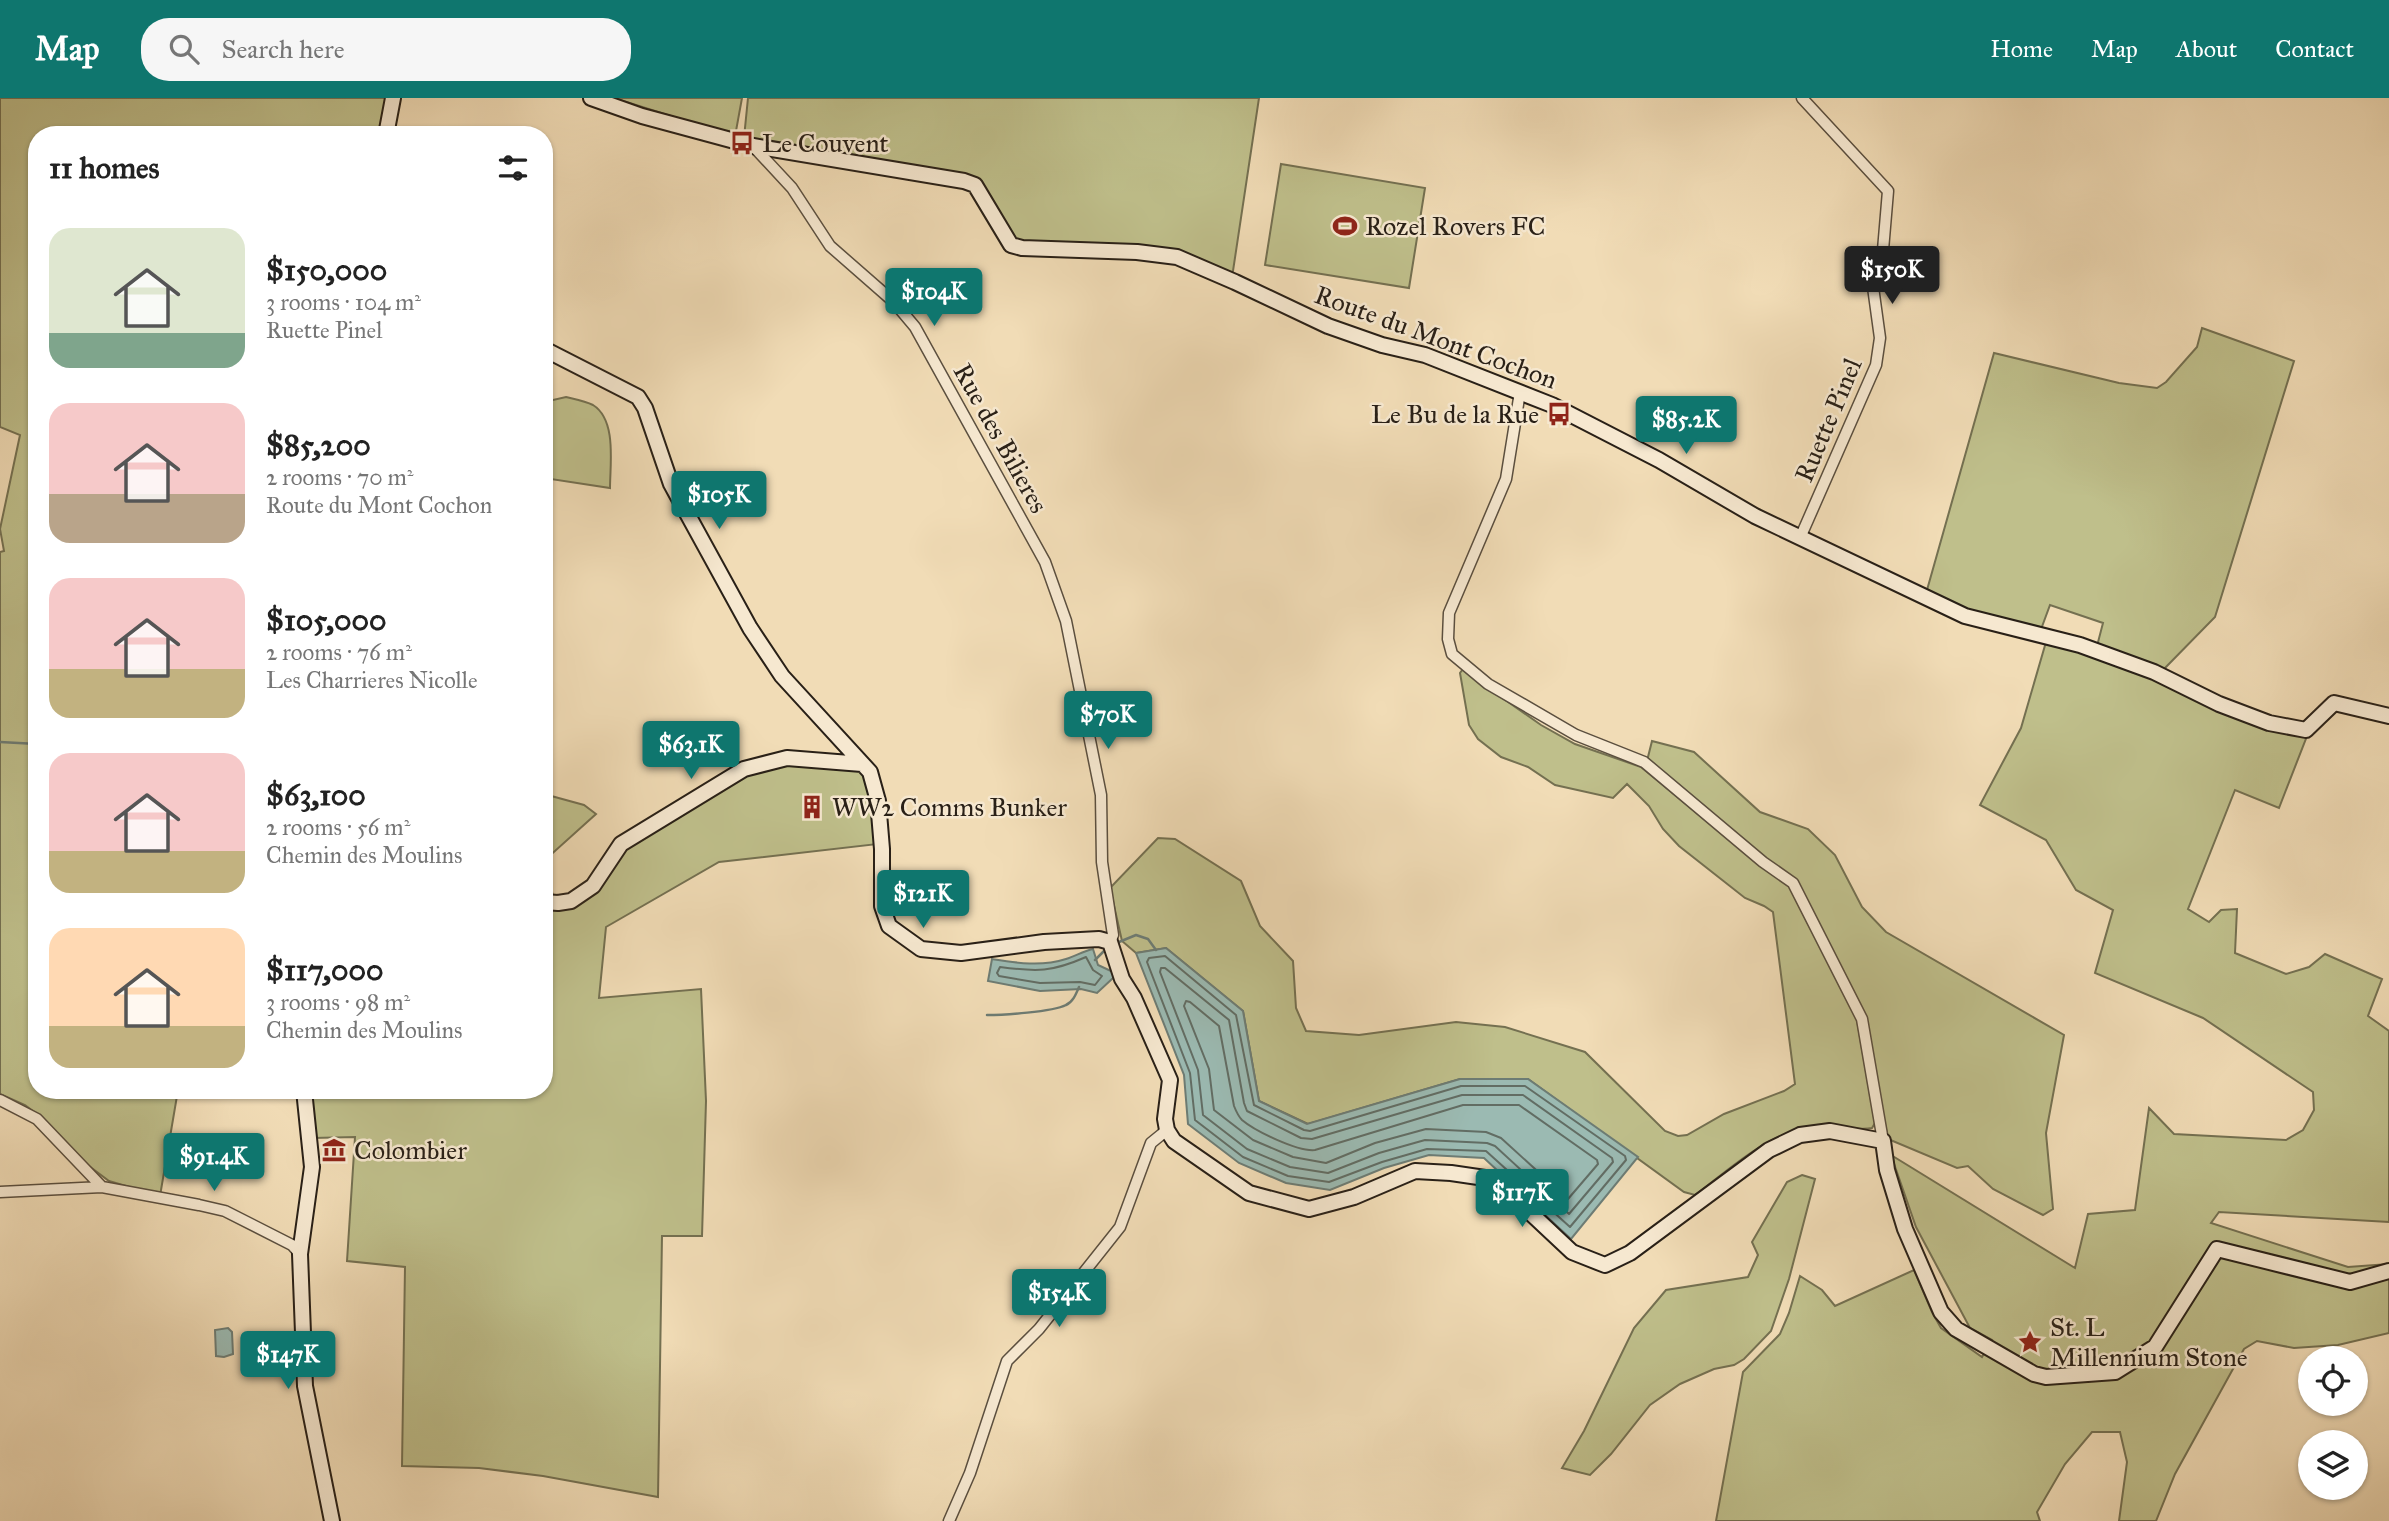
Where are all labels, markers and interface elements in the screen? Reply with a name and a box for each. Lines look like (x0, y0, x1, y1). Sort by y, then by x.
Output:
search box (141, 18, 631, 81)
text: Map (35, 29, 99, 69)
icon: search (165, 30, 203, 68)
text: Search here (221, 33, 345, 65)
text: Home (1990, 34, 2053, 64)
text: Map (2091, 34, 2138, 64)
text: About (2176, 34, 2237, 64)
text: Contact (2275, 34, 2354, 64)
place label: Le Couvent (762, 127, 889, 159)
bus stop icon: Le Couvent (728, 129, 756, 157)
icon: filters (494, 149, 532, 187)
text: 11 homes (49, 150, 160, 186)
place label: Rozel Rovers FC (1365, 210, 1546, 242)
sports icon: Rozel Rovers FC (1331, 212, 1359, 240)
pin: $150K (1843, 246, 1941, 306)
text: $150,000 (266, 252, 387, 288)
text: $150K (1860, 255, 1924, 283)
icon: home (105, 256, 189, 340)
pin: $104K (885, 268, 983, 328)
text: $104K (901, 277, 967, 305)
street label: Route du Mont Cochon (1310, 278, 1562, 396)
text: 3 rooms · 104 m² (266, 288, 421, 316)
text: Ruette Pinel (266, 316, 382, 344)
street label: Ruette Pinel (1788, 353, 1868, 487)
street label: Rue des Bilieres (947, 358, 1055, 518)
pin: $85.2K (1629, 396, 1743, 456)
place label: Le Bu de la Rue (1371, 398, 1539, 430)
bus stop icon: Le Bu de la Rue (1545, 400, 1573, 428)
text: $85.2K (1652, 405, 1720, 433)
text: $85,200 (266, 427, 371, 463)
icon: home (105, 431, 189, 515)
text: 2 rooms · 70 m² (266, 463, 414, 491)
pin: $105K (670, 472, 768, 531)
text: $105K (687, 480, 751, 508)
text: Route du Mont Cochon (266, 491, 492, 519)
text: $105,000 (266, 602, 386, 638)
icon: home (105, 606, 189, 690)
text: 2 rooms · 76 m² (266, 638, 412, 666)
text: Les Charrieres Nicolle (266, 666, 478, 694)
pin: $70K (1067, 692, 1149, 751)
text: $70K (1080, 700, 1136, 728)
pin: $63.1K (634, 722, 748, 781)
text: $63.1K (659, 730, 723, 758)
text: $63,100 (266, 777, 366, 813)
icon: home (105, 781, 189, 865)
place label: WW2 Comms Bunker (832, 791, 1067, 823)
building icon: WW2 Comms Bunker (798, 793, 826, 821)
text: 2 rooms · 56 m² (266, 813, 410, 841)
text: Chemin des Moulins (266, 841, 462, 869)
pin: $121K (874, 870, 972, 930)
text: $121K (893, 879, 953, 907)
text: $117,000 (266, 952, 383, 988)
icon: home (105, 956, 189, 1040)
text: 3 rooms · 98 m² (266, 988, 410, 1016)
text: Chemin des Moulins (266, 1016, 462, 1044)
pin: $91.4K (157, 1134, 271, 1193)
place label: Colombier (354, 1134, 467, 1166)
museum icon: Colombier (320, 1136, 348, 1164)
text: $91.4K (179, 1142, 249, 1170)
pin: $117K (1473, 1170, 1571, 1229)
text: $117K (1492, 1178, 1552, 1206)
pin: $154K (1010, 1270, 1108, 1329)
text: $154K (1028, 1278, 1090, 1306)
place label: St. L Millennium Stone (2050, 1311, 2248, 1373)
place icon: St. L Millennium Stone (2016, 1328, 2044, 1356)
pin: $147K (239, 1332, 337, 1391)
text: $147K (256, 1340, 320, 1368)
map controls (2298, 1346, 2368, 1500)
button: locate (2298, 1346, 2368, 1416)
button: layers (2298, 1430, 2368, 1500)

